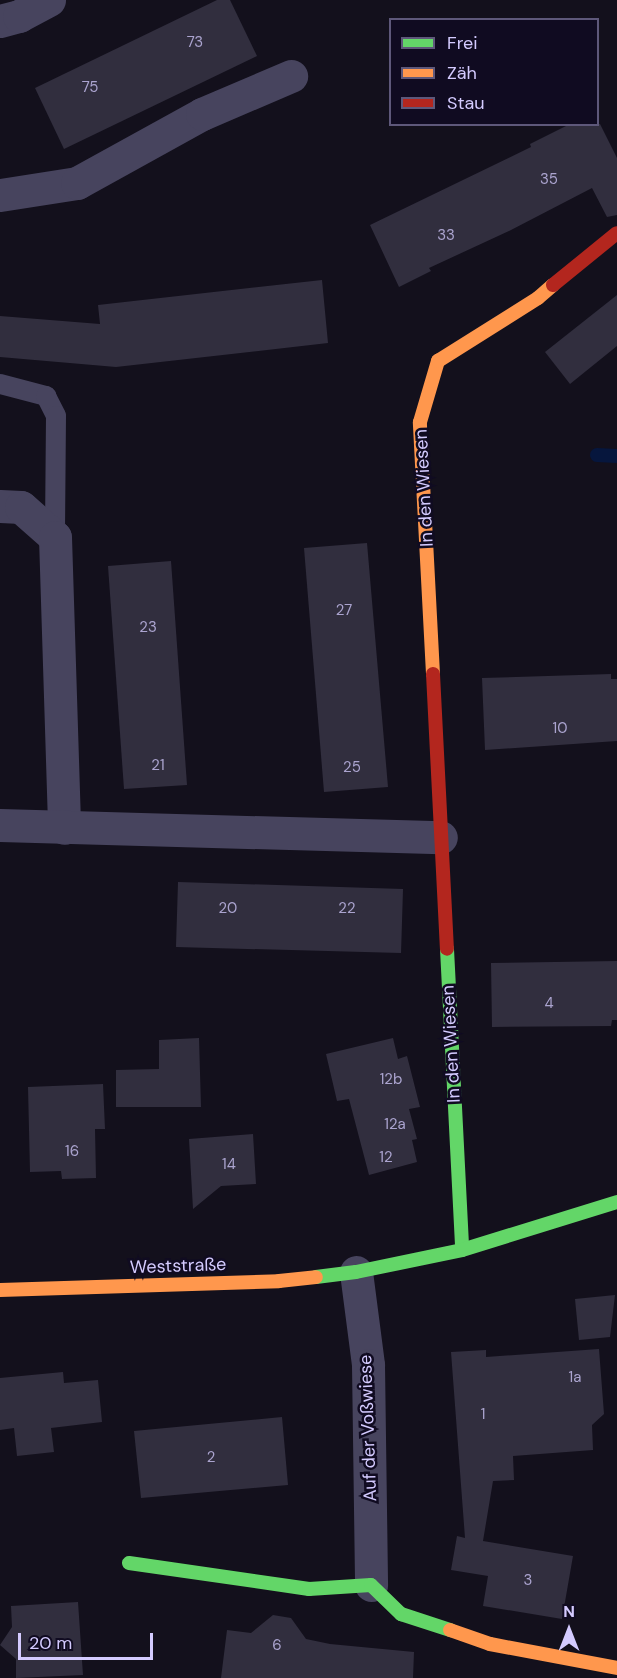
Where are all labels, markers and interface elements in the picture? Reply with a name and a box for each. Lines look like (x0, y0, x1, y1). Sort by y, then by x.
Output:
legend (389, 18, 599, 126)
text: Frei (447, 31, 478, 55)
house number: 73 (187, 34, 203, 52)
text: Zäh (447, 61, 477, 85)
house number: 75 (82, 79, 98, 97)
text: Stau (447, 91, 485, 115)
house number: 35 (540, 171, 558, 189)
house number: 33 (437, 227, 455, 245)
street label: In den Wiesen (410, 429, 438, 547)
house number: 27 (336, 602, 352, 620)
house number: 23 (139, 619, 157, 637)
house number: 10 (553, 720, 567, 738)
house number: 21 (151, 757, 165, 775)
house number: 25 (343, 759, 361, 777)
house number: 20 (219, 900, 237, 918)
house number: 22 (338, 900, 356, 918)
street label: In den Wiesen (437, 985, 465, 1103)
house number: 4 (544, 995, 554, 1013)
house number: 12b (380, 1071, 402, 1089)
house number: 12a (384, 1116, 406, 1134)
house number: 16 (65, 1143, 79, 1161)
house number: 12 (379, 1149, 393, 1167)
house number: 14 (222, 1156, 236, 1174)
street label: Weststraße (129, 1254, 227, 1278)
street label: Auf der Voßwiese (355, 1354, 381, 1502)
house number: 1a (569, 1369, 581, 1387)
house number: 1 (481, 1406, 485, 1424)
house number: 2 (207, 1449, 215, 1467)
house number: 3 (524, 1572, 532, 1590)
north arrow (539, 1600, 599, 1660)
text: N (563, 1601, 575, 1622)
scale bar (21, 1621, 156, 1659)
text: 20 m (29, 1631, 72, 1655)
house number: 6 (272, 1637, 282, 1655)

